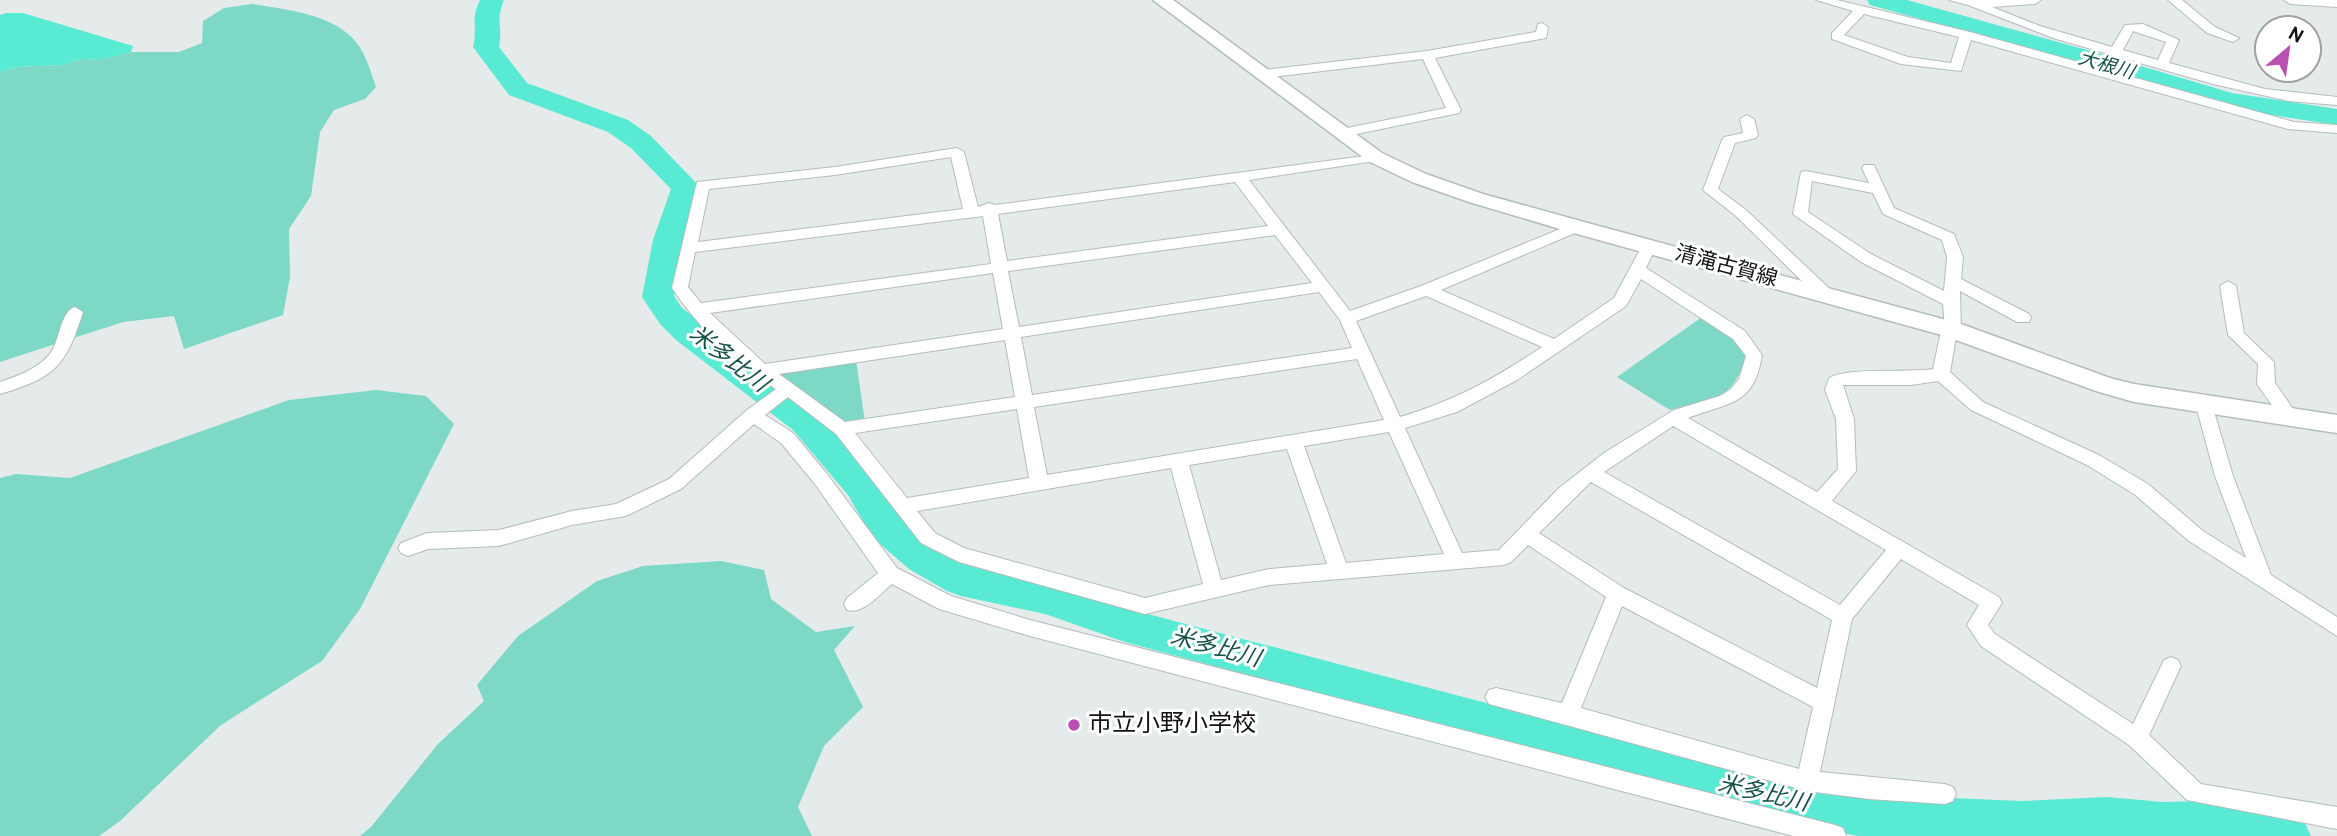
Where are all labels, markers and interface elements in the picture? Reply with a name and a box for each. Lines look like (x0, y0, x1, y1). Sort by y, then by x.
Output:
north arrow (2253, 14, 2323, 84)
text: N (2283, 22, 2307, 50)
water label: 大根川 (2075, 47, 2139, 86)
street label: 清滝古賀線 (1672, 240, 1780, 294)
water label: 米多比川 (683, 320, 776, 402)
water label: 米多比川 (1167, 623, 1266, 676)
place label: 市立小野小学校 (1088, 710, 1256, 740)
marker: 市立小野小学校 (1066, 717, 1082, 733)
water label: 米多比川 (1715, 771, 1814, 820)

